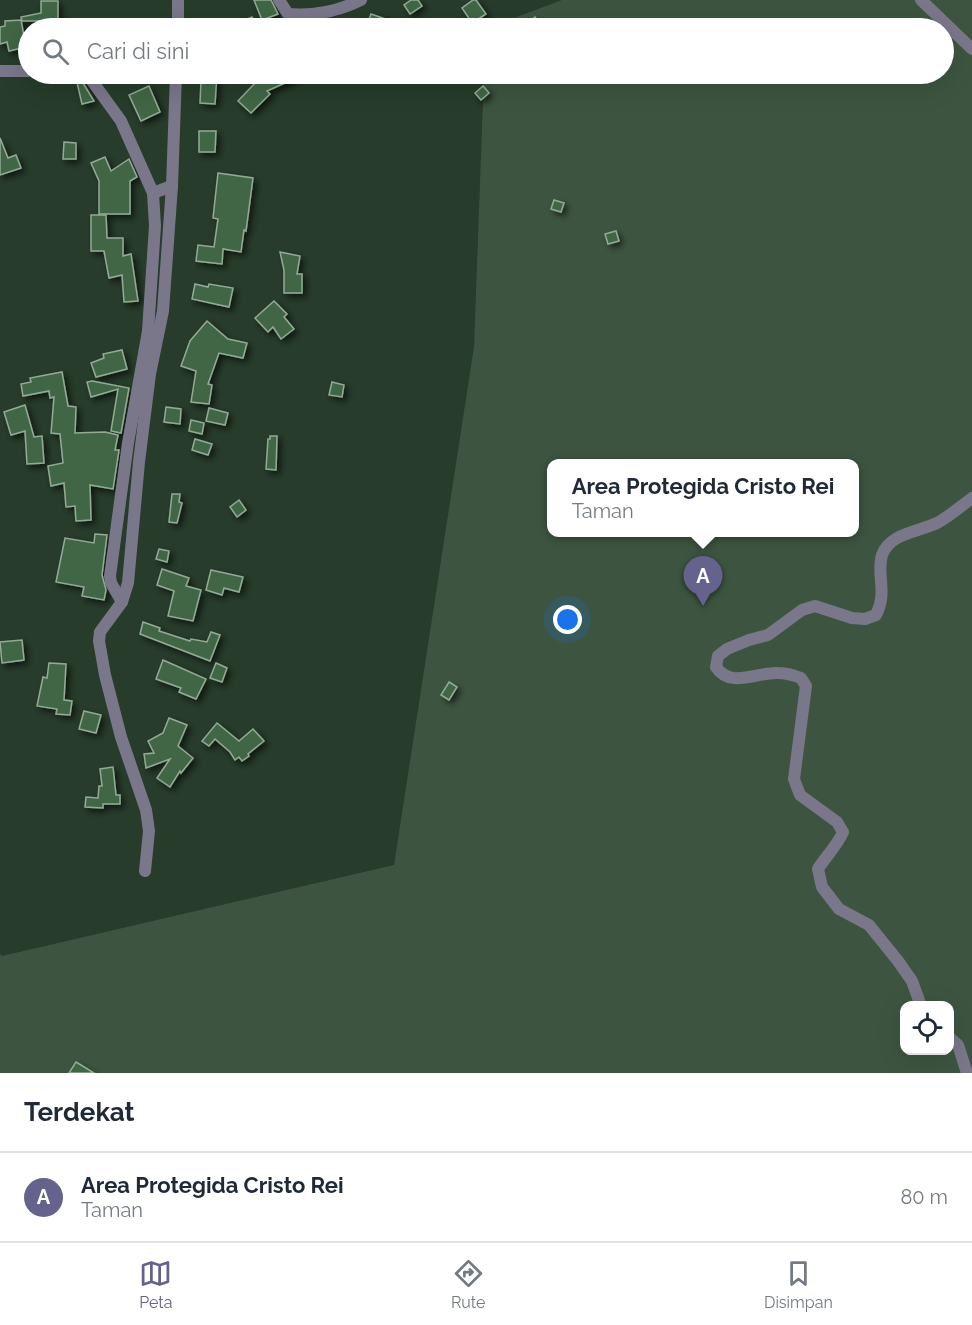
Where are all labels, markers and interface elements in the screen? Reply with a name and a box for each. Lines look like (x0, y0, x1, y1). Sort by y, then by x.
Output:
search box (18, 18, 954, 84)
icon: search (39, 35, 72, 68)
text: Cari di sini (87, 38, 189, 64)
popup (547, 459, 859, 537)
text: Area Protegida Cristo Rei (572, 473, 834, 499)
text: Taman (572, 499, 634, 523)
pin: A (684, 556, 722, 606)
your location (553, 605, 582, 634)
map controls (900, 1001, 954, 1055)
button: locate (900, 1001, 954, 1055)
text: Terdekat (24, 1097, 135, 1127)
text: Area Protegida Cristo Rei (81, 1172, 344, 1198)
text: A (37, 1185, 50, 1209)
text: 80 m (900, 1185, 948, 1209)
text: Taman (81, 1198, 143, 1222)
tab: Peta (139, 1257, 172, 1312)
tab: Rute (451, 1257, 485, 1312)
tab: Disimpan (764, 1257, 833, 1312)

